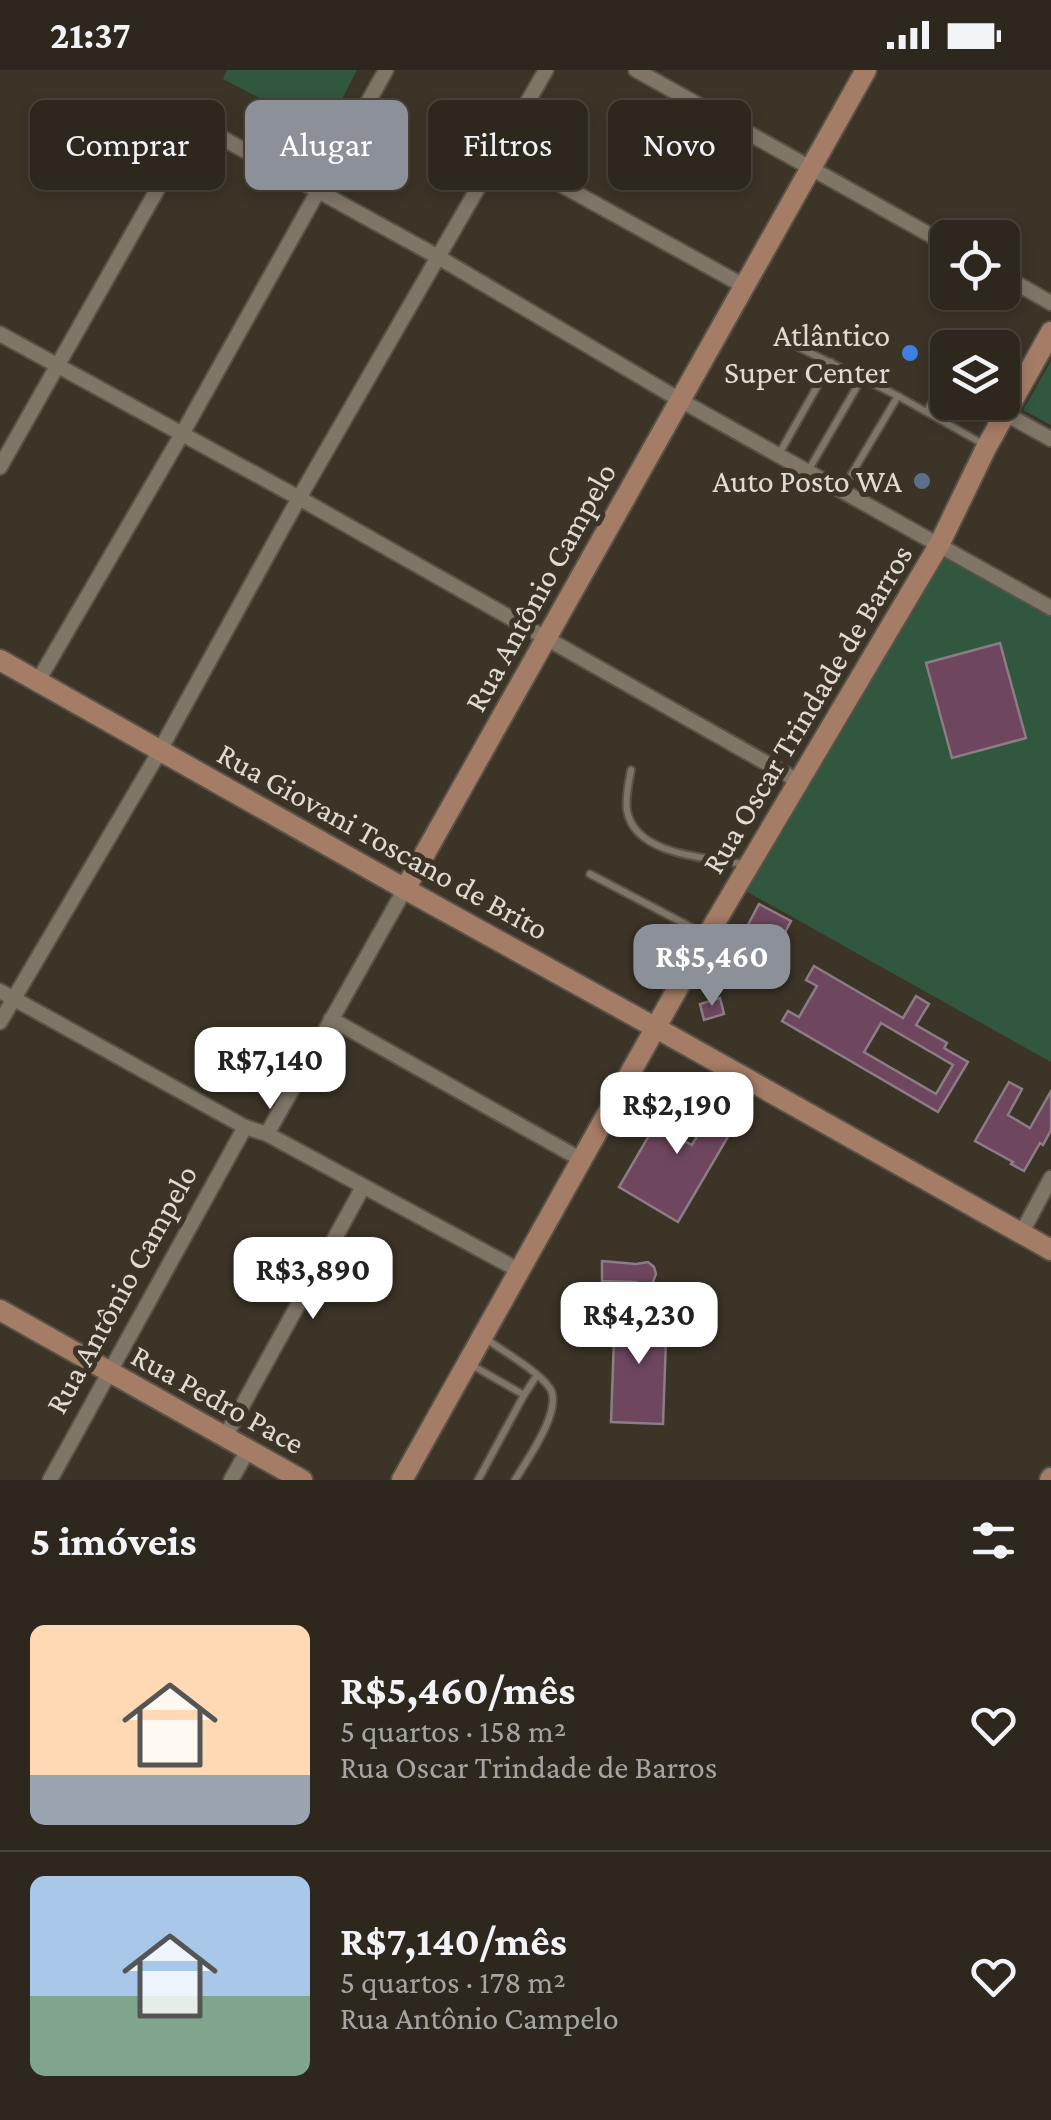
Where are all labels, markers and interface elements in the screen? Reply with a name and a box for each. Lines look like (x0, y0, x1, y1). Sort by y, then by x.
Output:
text: 21:37 (50, 14, 131, 56)
chip: Comprar (30, 100, 225, 190)
chip: Alugar (245, 100, 408, 190)
chip: Filtros (428, 100, 588, 190)
chip: Novo (608, 100, 751, 190)
map controls (930, 220, 1020, 420)
button: locate (930, 220, 1020, 310)
place label: Atlântico Super Center (724, 317, 890, 390)
button: layers (930, 330, 1020, 420)
marker: Atlântico Super Center (899, 342, 921, 364)
street label: Rua Antônio Campelo (457, 456, 623, 718)
place label: Auto Posto WA (712, 463, 903, 499)
marker: Auto Posto WA (911, 470, 933, 492)
street label: Rua Oscar Trindade de Barros (694, 538, 920, 880)
street label: Rua Giovani Toscano de Brito (211, 735, 555, 947)
pin: R$5,460 (620, 924, 804, 1009)
text: R$5,460 (655, 938, 769, 974)
pin: R$7,140 (178, 1027, 362, 1112)
text: R$7,140 (217, 1041, 323, 1077)
pin: R$2,190 (585, 1072, 769, 1157)
text: R$2,190 (622, 1086, 732, 1122)
street label: Rua Antônio Campelo (38, 1158, 204, 1420)
pin: R$3,890 (221, 1237, 405, 1322)
text: R$3,890 (256, 1251, 370, 1287)
pin: R$4,230 (547, 1282, 731, 1367)
text: R$4,230 (583, 1296, 695, 1332)
street label: Rua Pedro Pace (125, 1337, 311, 1461)
icon: filters (966, 1513, 1021, 1568)
text: 5 imóveis (30, 1517, 197, 1564)
icon: home (110, 1665, 230, 1785)
text: R$5,460/mês (340, 1666, 575, 1713)
icon: heart (966, 1698, 1021, 1753)
text: 5 quartos · 158 m² (340, 1713, 566, 1749)
text: Rua Oscar Trindade de Barros (340, 1749, 717, 1785)
icon: home (110, 1916, 230, 2036)
text: R$7,140/mês (340, 1917, 567, 1964)
icon: heart (966, 1949, 1021, 2004)
text: 5 quartos · 178 m² (340, 1964, 566, 2000)
text: Rua Antônio Campelo (340, 2000, 619, 2036)

